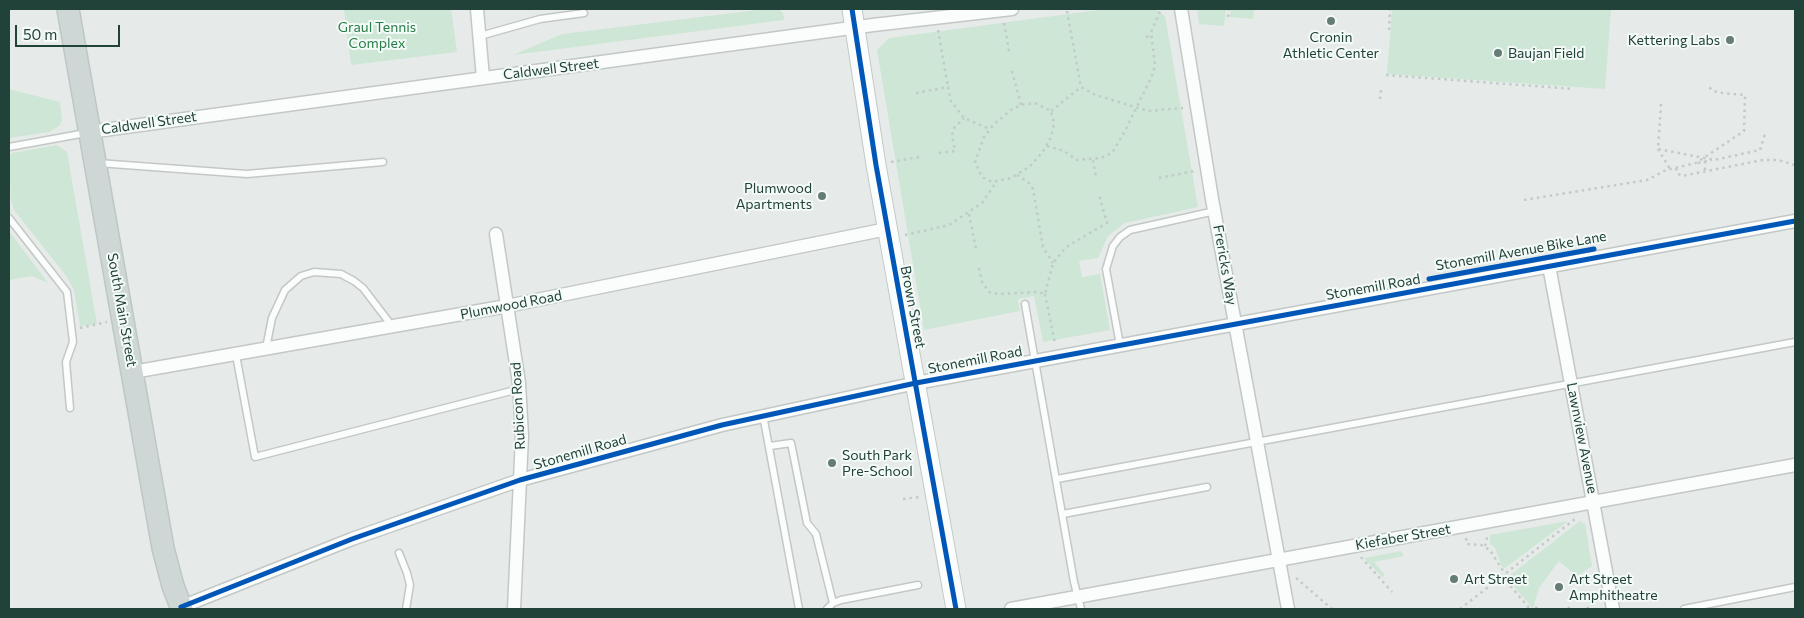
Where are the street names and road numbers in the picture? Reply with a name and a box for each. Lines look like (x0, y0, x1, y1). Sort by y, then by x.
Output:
street label: Caldwell Street (502, 55, 600, 83)
street label: Caldwell Street (100, 108, 198, 138)
street label: Frericks Way (1210, 224, 1240, 306)
street label: Stonemill Avenue Bike Lane (1434, 228, 1608, 274)
street label: South Main Street (104, 252, 140, 368)
street label: Brown Street (897, 264, 929, 350)
street label: Stonemill Road (1324, 270, 1422, 304)
street label: Plumwood Road (459, 287, 563, 323)
street label: Stonemill Road (926, 343, 1024, 377)
street label: Rubicon Road (507, 362, 529, 450)
street label: Lawnview Avenue (1563, 381, 1601, 495)
street label: Stonemill Road (532, 431, 628, 473)
street label: Kiefaber Street (1354, 520, 1452, 554)

